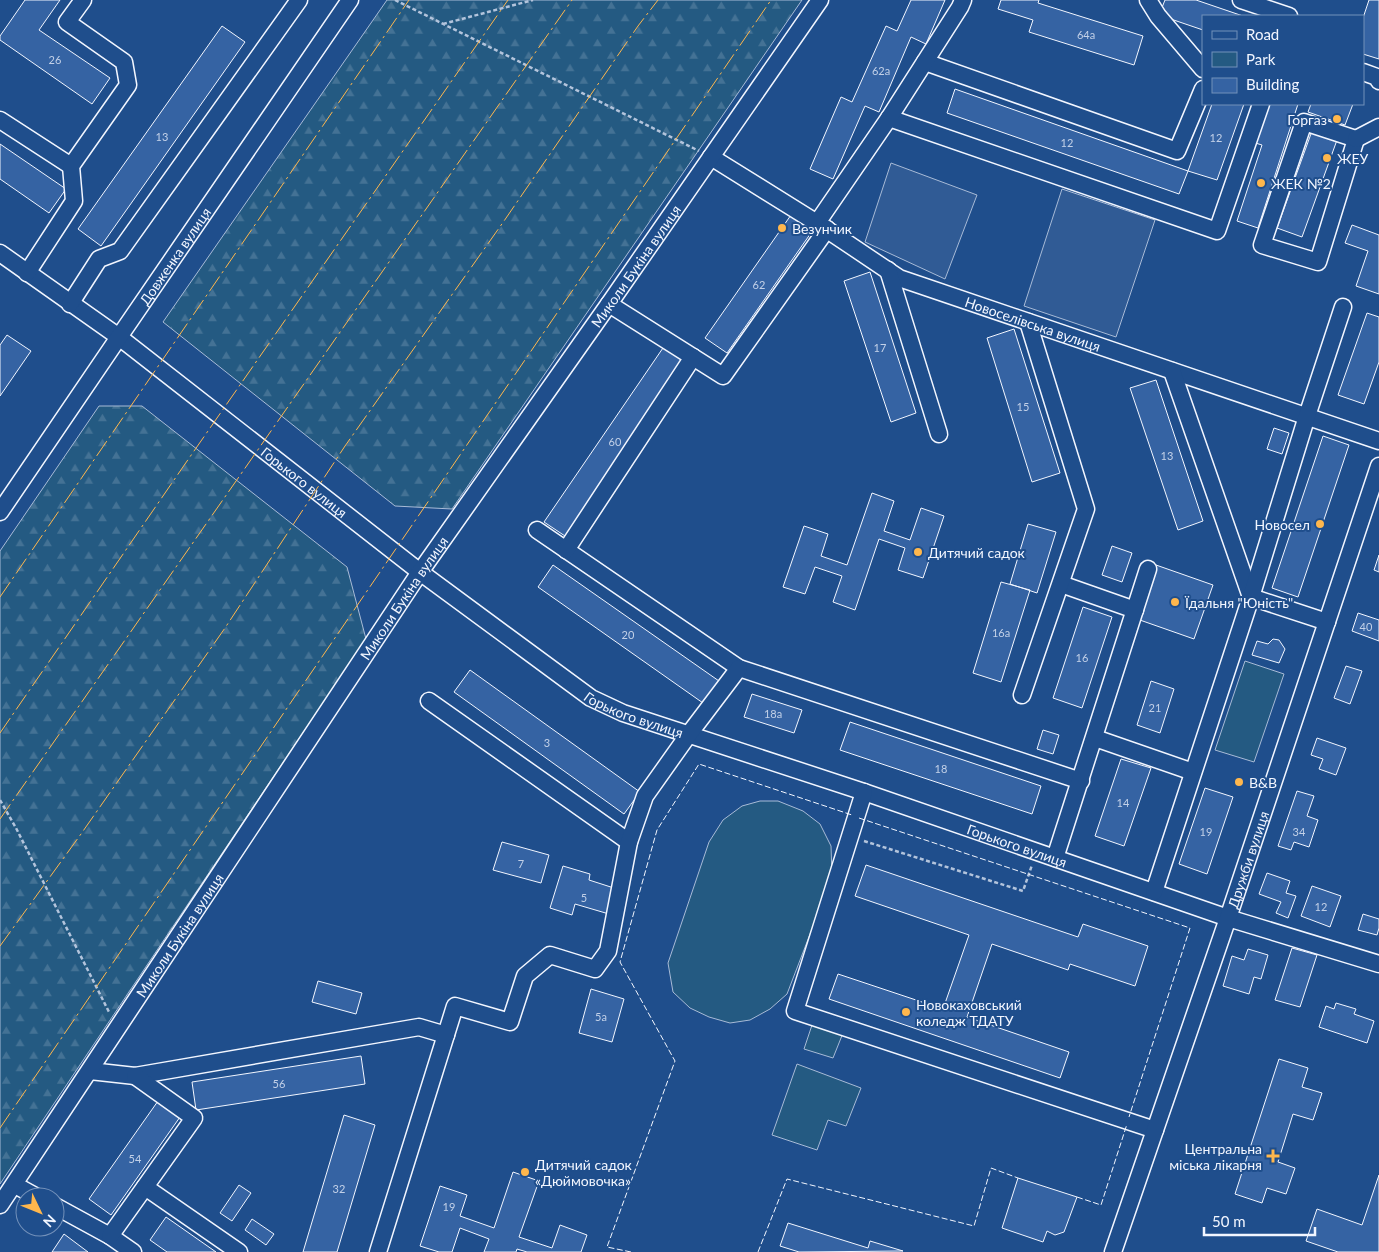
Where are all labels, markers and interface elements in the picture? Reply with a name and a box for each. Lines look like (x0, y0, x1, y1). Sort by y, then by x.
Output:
legend (1202, 15, 1364, 105)
text: Road (1246, 25, 1279, 43)
house number: 64а (1077, 28, 1095, 41)
text: Park (1246, 50, 1276, 68)
house number: 26 (49, 53, 61, 66)
house number: 62а (872, 64, 890, 77)
text: Building (1246, 75, 1299, 93)
place label: Горгаз (1287, 111, 1327, 128)
marker: Горгаз (1331, 113, 1343, 125)
house number: 13 (156, 130, 168, 143)
house number: 12 (1210, 131, 1222, 144)
house number: 12 (1061, 136, 1073, 149)
place label: ЖЕУ (1337, 150, 1369, 167)
marker: ЖЕУ (1321, 152, 1333, 164)
place label: ЖЕК №2 (1271, 175, 1331, 192)
marker: ЖЕК №2 (1255, 177, 1267, 189)
street label: Миколи Букіна вулиця (587, 201, 684, 330)
street label: Довженка вулиця (135, 204, 214, 308)
place label: Везунчик (792, 220, 853, 237)
marker: Везунчик (776, 222, 788, 234)
house number: 62 (753, 278, 765, 291)
street label: Новоселівська вулиця (963, 293, 1103, 354)
house number: 17 (874, 341, 886, 354)
house number: 15 (1017, 400, 1029, 413)
house number: 60 (609, 435, 622, 448)
street label: Горького вулиця (258, 443, 351, 521)
house number: 13 (1161, 449, 1173, 462)
place label: Новосел (1255, 516, 1310, 533)
marker: Новосел (1314, 518, 1326, 530)
street label: Миколи Букіна вулиця (356, 533, 451, 663)
place label: Дитячий садок (928, 544, 1026, 561)
marker: Дитячий садок (912, 546, 924, 558)
place label: Їдальня "Юність" (1184, 594, 1293, 611)
marker: Їдальня "Юність" (1169, 596, 1181, 608)
house number: 40 (1360, 620, 1373, 633)
house number: 16а (992, 626, 1010, 639)
house number: 20 (622, 628, 635, 641)
house number: 16 (1076, 651, 1088, 664)
street label: Горького вулиця (581, 687, 686, 741)
house number: 21 (1149, 701, 1161, 714)
house number: 18а (764, 707, 782, 720)
house number: 3 (544, 736, 550, 749)
house number: 18 (935, 762, 947, 775)
place label: В&В (1249, 774, 1277, 791)
marker: В&В (1233, 776, 1245, 788)
house number: 14 (1117, 796, 1130, 809)
street label: Дружби вулиця (1223, 809, 1272, 910)
street label: Горького вулиця (965, 820, 1069, 870)
house number: 19 (1200, 825, 1212, 838)
house number: 34 (1293, 825, 1306, 838)
house number: 7 (518, 857, 524, 870)
street label: Миколи Букіна вулиця (132, 870, 226, 1000)
house number: 5 (581, 891, 587, 904)
house number: 12 (1315, 900, 1327, 913)
place label: Новокаховський коледж ТДАТУ (916, 996, 1022, 1029)
marker: Новокаховський коледж ТДАТУ (900, 1006, 912, 1018)
house number: 5а (595, 1010, 607, 1023)
house number: 56 (273, 1077, 285, 1090)
place label: Центральна міська лікарня (1169, 1140, 1262, 1173)
marker: Центральна міська лікарня (1266, 1149, 1280, 1163)
house number: 54 (129, 1152, 142, 1165)
place label: Дитячий садок «Дюймовочка» (535, 1156, 633, 1189)
marker: Дитячий садок «Дюймовочка» (519, 1166, 531, 1178)
house number: 32 (333, 1182, 345, 1195)
north arrow (15, 1187, 65, 1237)
house number: 19 (443, 1200, 455, 1213)
scale bar (1204, 1204, 1315, 1236)
text: N (40, 1211, 60, 1231)
text: 50 m (1212, 1212, 1246, 1230)

